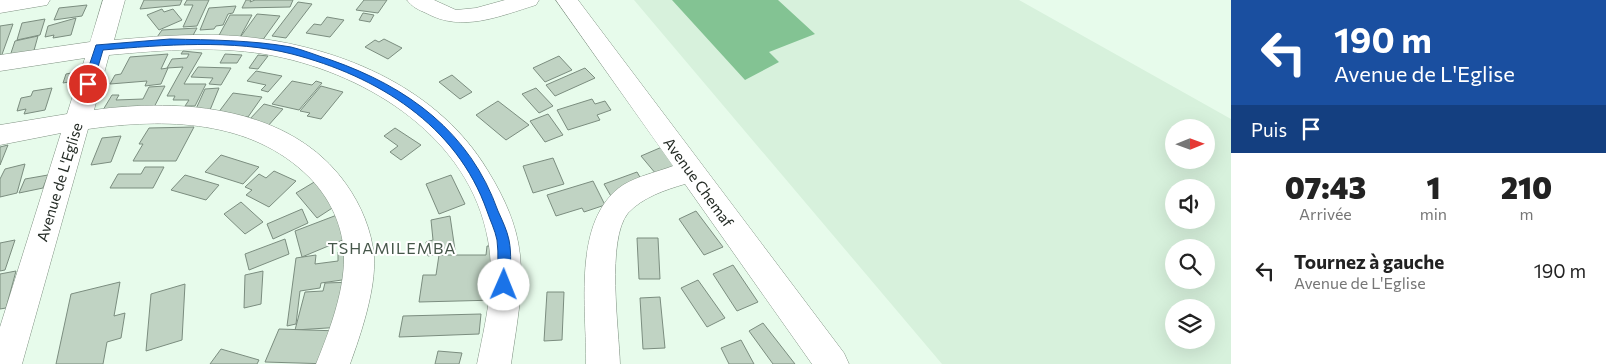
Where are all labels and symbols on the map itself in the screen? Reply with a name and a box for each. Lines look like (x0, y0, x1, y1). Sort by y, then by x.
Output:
pin (67, 63, 109, 105)
north arrow (1165, 119, 1215, 169)
street label: Avenue de L'Eglise (32, 120, 86, 244)
street label: Avenue Chemaf (660, 134, 738, 230)
district label: TSHAMILEMBA (328, 238, 456, 257)
position arrow (477, 258, 529, 310)

